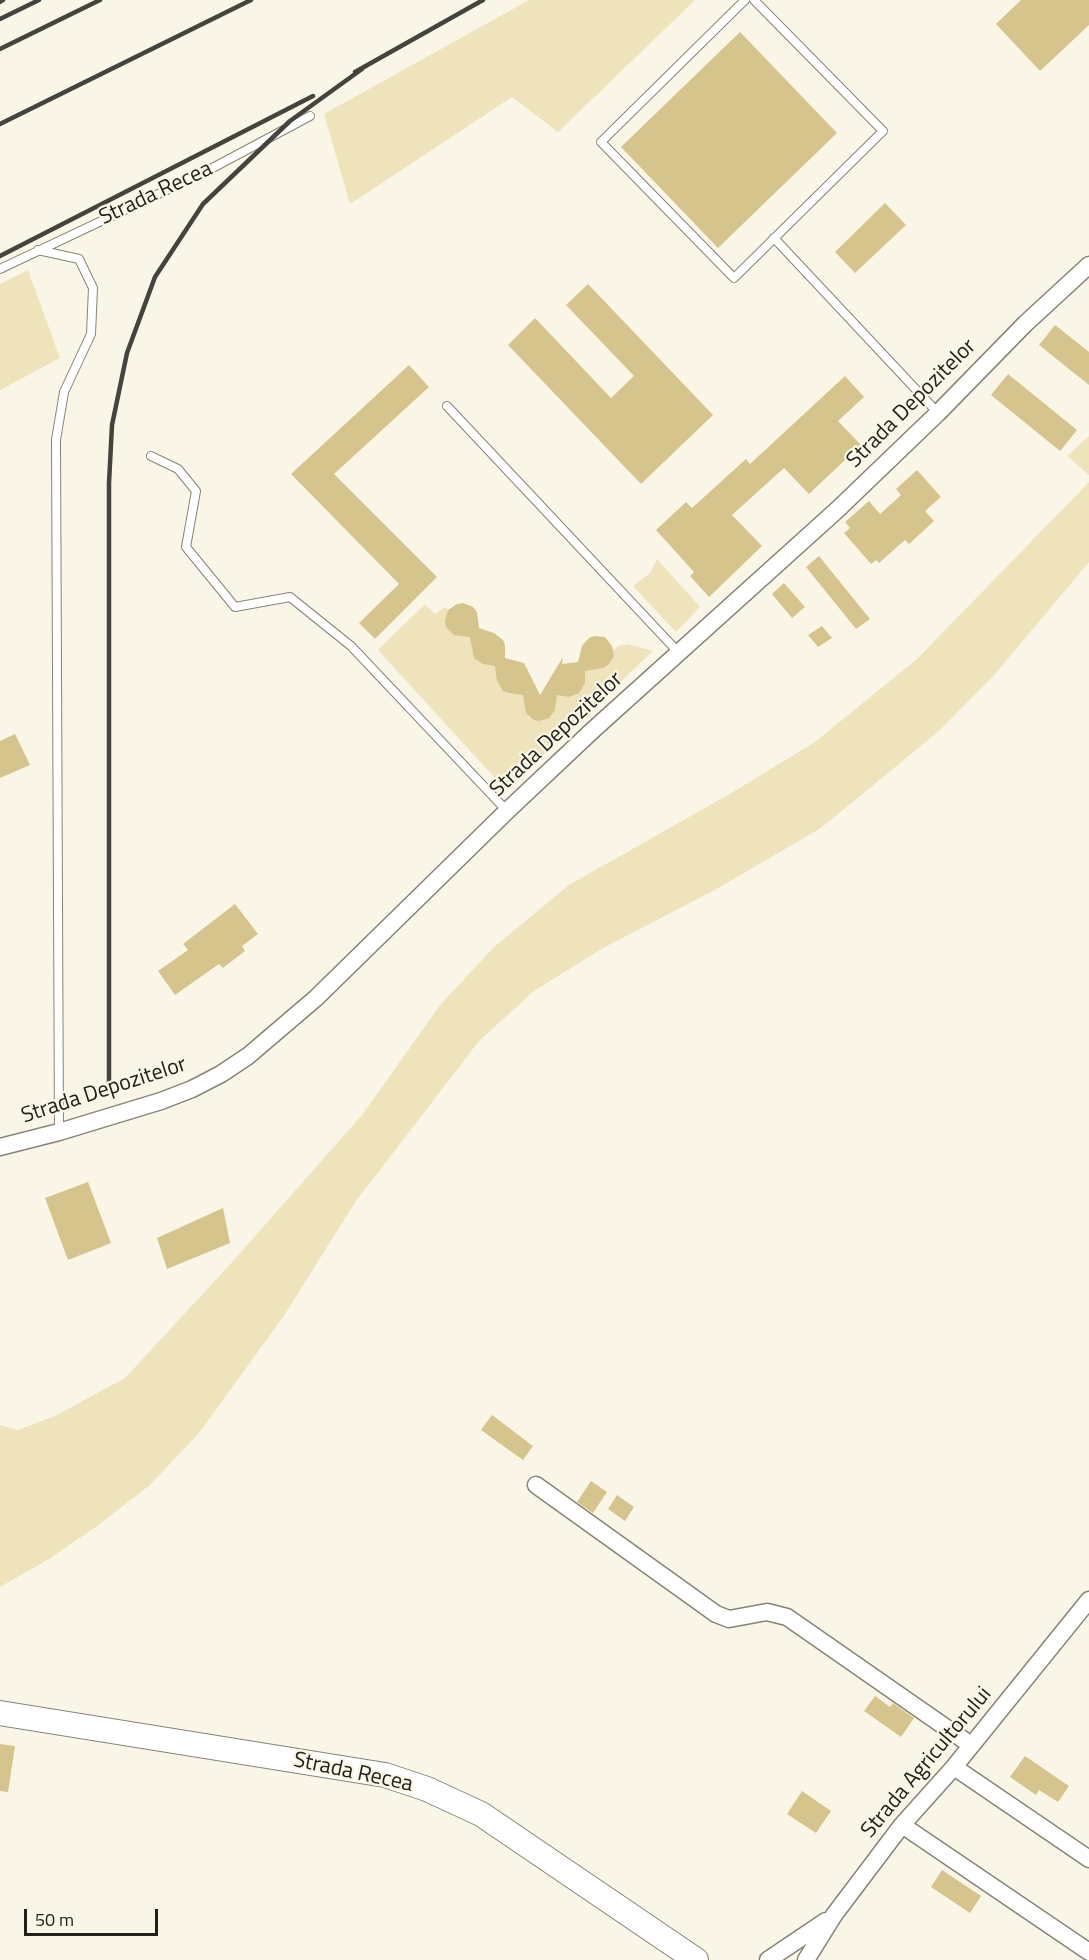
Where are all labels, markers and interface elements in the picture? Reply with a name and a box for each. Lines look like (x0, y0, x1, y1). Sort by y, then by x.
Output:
street label: Strada Recea (95, 156, 217, 232)
street label: Strada Depozitelor (842, 334, 982, 474)
street label: Strada Depozitelor (485, 667, 629, 803)
street label: Strada Depozitelor (18, 1052, 190, 1130)
street label: Strada Agricultorului (856, 1682, 998, 1844)
street label: Strada Recea (291, 1747, 415, 1799)
scale bar (27, 1897, 160, 1935)
text: 50 m (35, 1906, 74, 1933)

